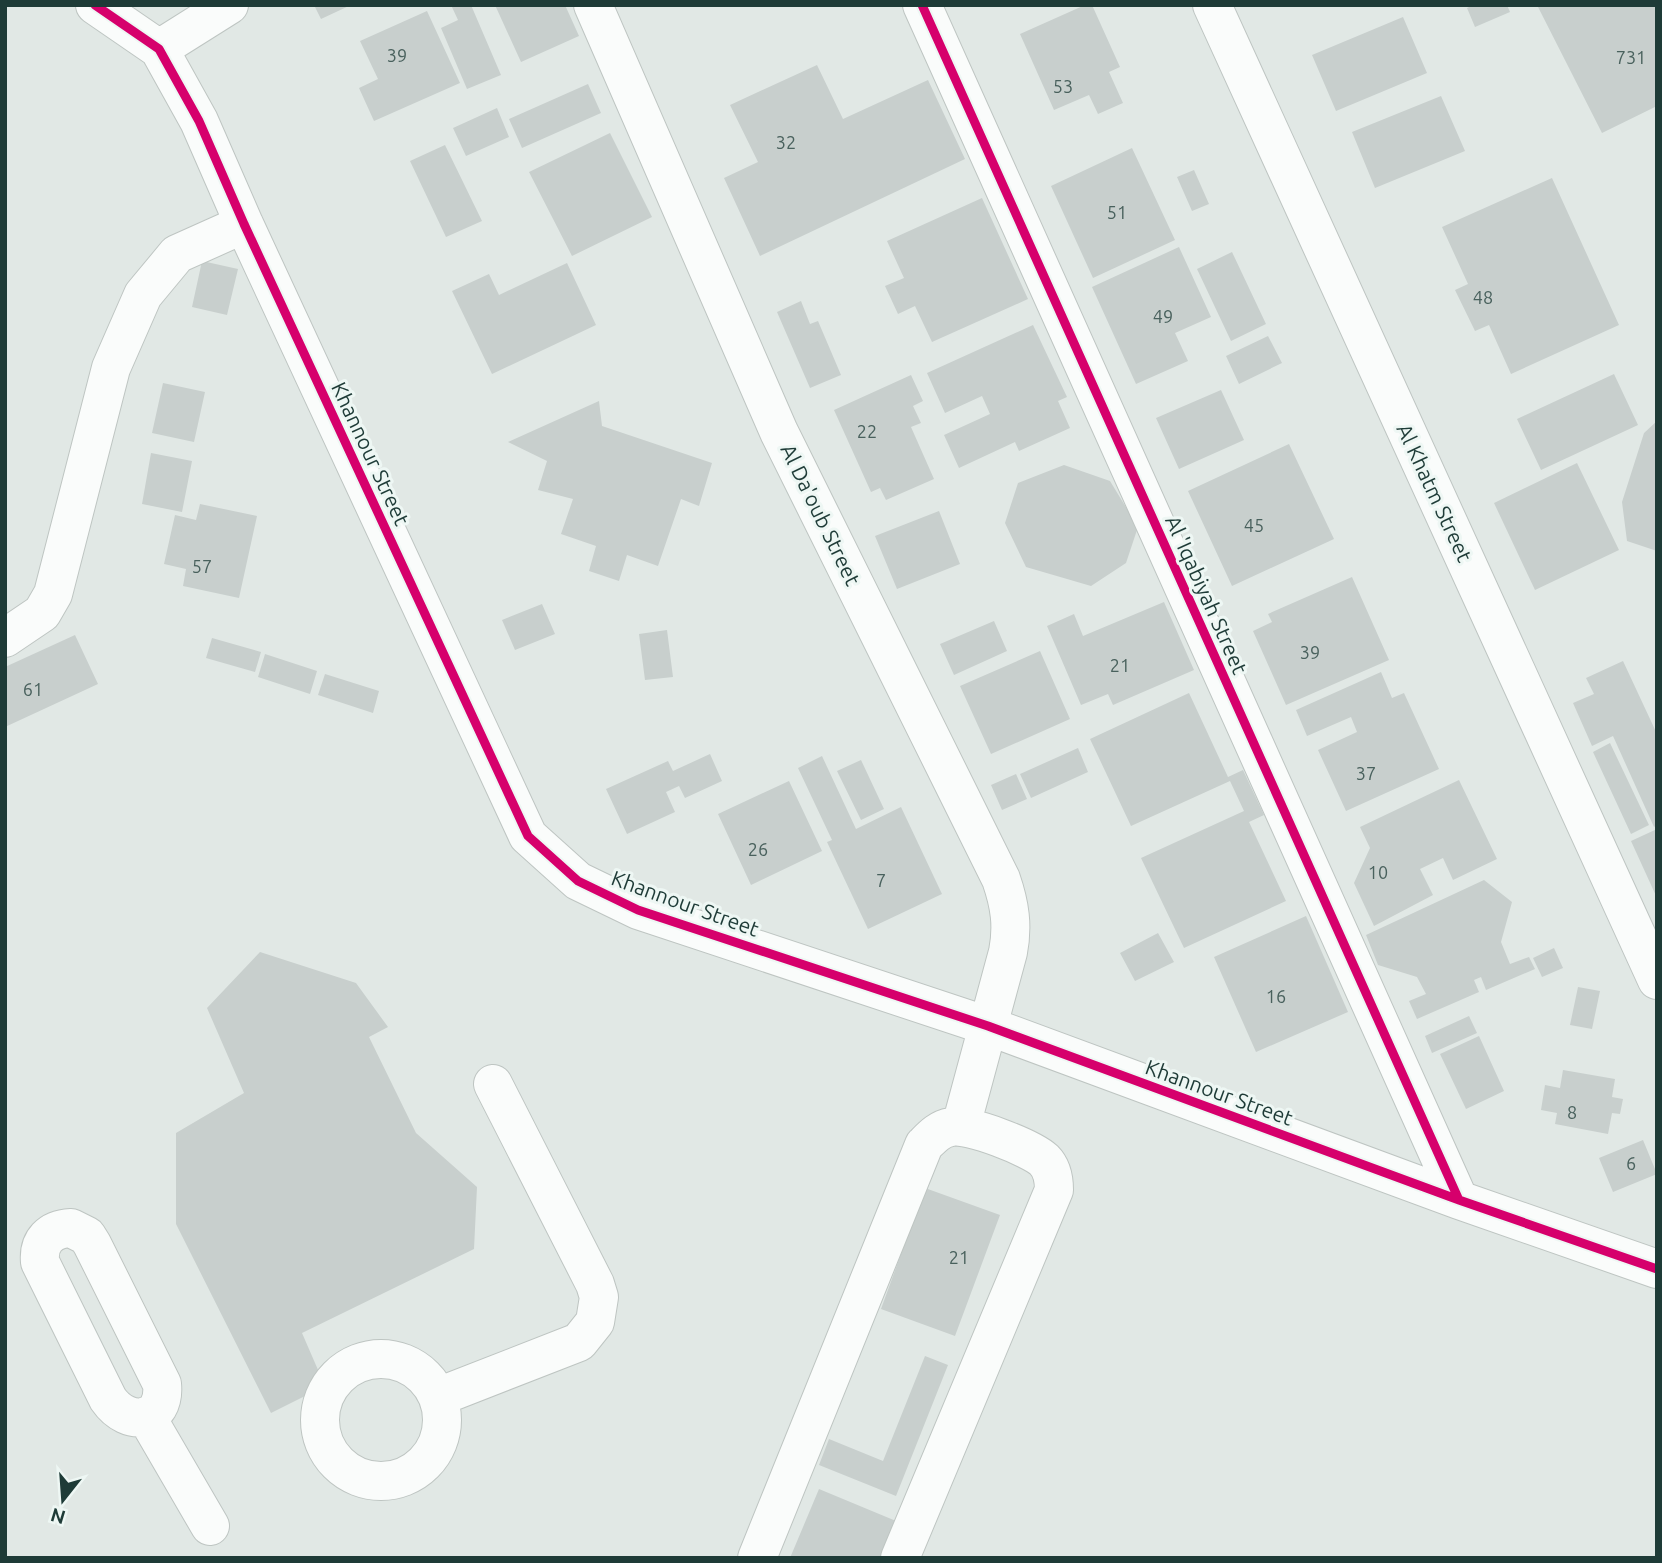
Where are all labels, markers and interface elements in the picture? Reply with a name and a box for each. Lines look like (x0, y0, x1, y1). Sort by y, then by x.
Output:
house number: 39 (387, 45, 407, 65)
house number: 731 (1616, 47, 1646, 67)
house number: 53 (1053, 76, 1073, 96)
house number: 32 (776, 132, 796, 152)
house number: 51 (1107, 202, 1127, 222)
house number: 48 (1473, 287, 1493, 307)
house number: 49 (1153, 306, 1173, 326)
street label: Khannour Street (327, 378, 415, 529)
street label: Al Khatm Street (1392, 420, 1477, 565)
house number: 22 (857, 421, 877, 441)
street label: Al Da'oub Street (776, 440, 866, 589)
street label: Al 'Iqabiyah Street (1161, 512, 1253, 678)
house number: 45 (1244, 515, 1264, 535)
house number: 57 (192, 556, 212, 576)
house number: 39 (1300, 642, 1320, 662)
house number: 21 (1110, 655, 1130, 675)
house number: 61 (23, 679, 43, 699)
house number: 37 (1356, 763, 1376, 783)
house number: 26 (748, 839, 768, 859)
house number: 10 (1368, 862, 1388, 882)
street label: Khannour Street (608, 865, 762, 941)
house number: 7 (876, 870, 886, 890)
house number: 16 (1266, 986, 1286, 1006)
street label: Khannour Street (1142, 1054, 1296, 1130)
house number: 8 (1567, 1102, 1577, 1122)
house number: 6 (1626, 1153, 1636, 1173)
house number: 21 (949, 1247, 969, 1267)
north arrow (28, 1465, 98, 1535)
text: N (48, 1504, 68, 1529)

